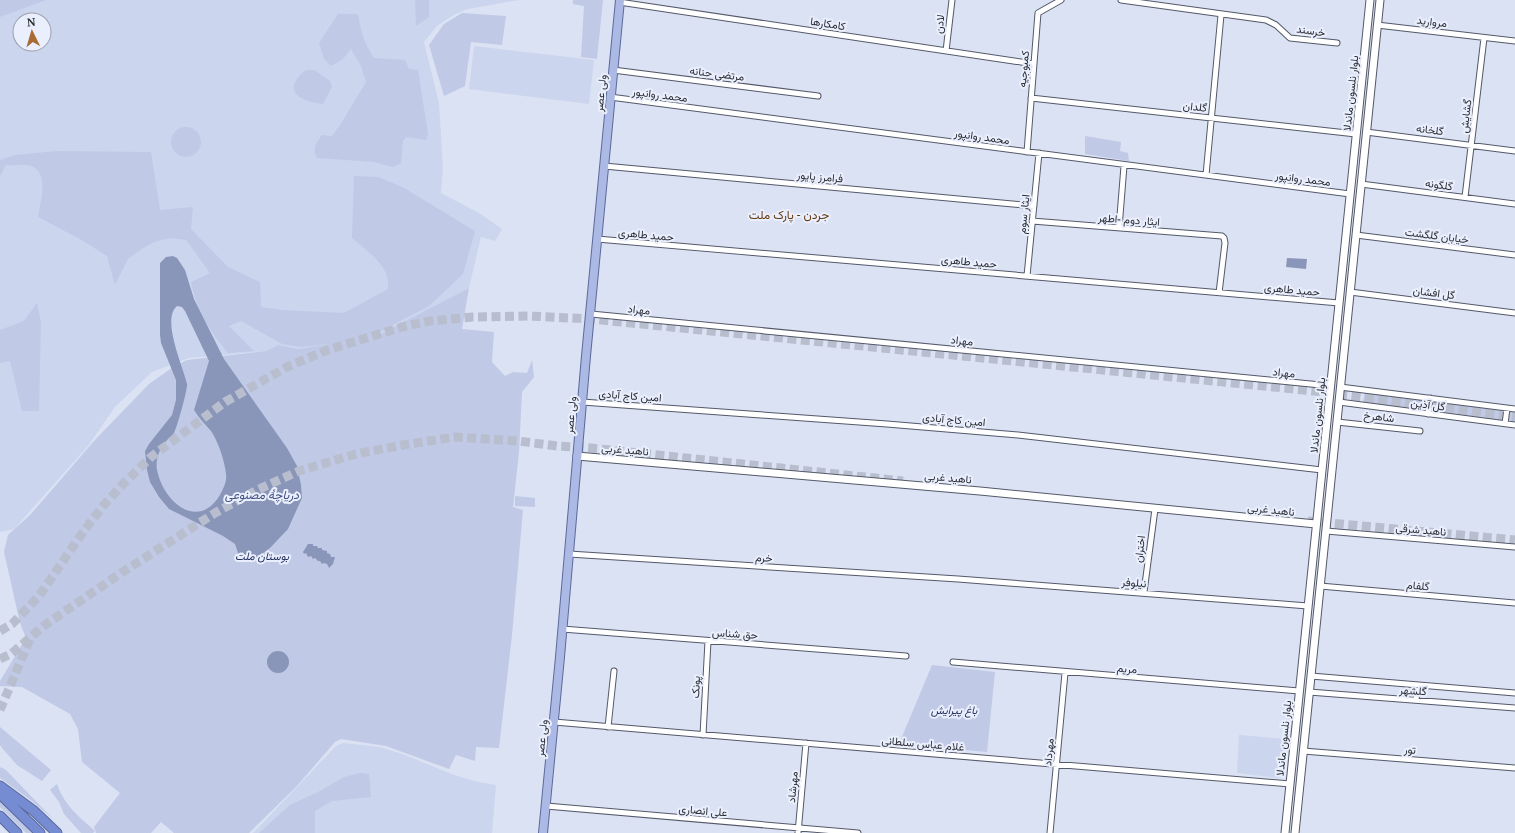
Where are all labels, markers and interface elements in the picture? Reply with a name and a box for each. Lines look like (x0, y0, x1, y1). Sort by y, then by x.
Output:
north arrow (12, 12, 52, 52)
street label: مروارید (1416, 12, 1448, 30)
street label: کامکارها (809, 13, 847, 33)
text: N (26, 14, 36, 29)
street label: لادن (930, 14, 948, 34)
street label: خرسند (1296, 21, 1326, 39)
street label: کمبوجیه (1014, 50, 1032, 88)
street label: بلوار نلسون ماندلا (1339, 54, 1361, 132)
street label: مرتضی حنانه (689, 62, 745, 84)
street label: ولی عصر (590, 73, 609, 113)
street label: محمد روانپور (630, 83, 689, 106)
street label: گلدان (1182, 97, 1208, 115)
street label: گشایش (1455, 98, 1475, 134)
street label: گلخانه (1415, 120, 1445, 138)
street label: محمد روانپور (952, 125, 1011, 148)
street label: فرامرز پایور (795, 166, 844, 187)
street label: محمد روانپور (1273, 167, 1332, 190)
street label: گلگونه (1424, 175, 1454, 193)
street label: ایثار سوم (1013, 193, 1034, 235)
district label: جردن - پارک ملت (749, 206, 829, 223)
street label: ایثار دوم -اطهر (1096, 209, 1161, 230)
street label: حمید طاهری (617, 224, 675, 244)
street label: خیابان گلگشت (1404, 224, 1470, 246)
street label: حمید طاهری (940, 251, 998, 271)
street label: حمید طاهری (1263, 279, 1321, 299)
street label: گل‌ افشان (1412, 282, 1456, 302)
street label: مهراد (627, 300, 651, 318)
street label: مهراد (950, 331, 974, 349)
street label: مهراد (1272, 363, 1296, 381)
street label: بلوار نلسون ماندلا (1306, 376, 1328, 454)
street label: امین کاج آبادی (598, 385, 662, 406)
street label: گل آذین (1410, 394, 1446, 414)
street label: ولی عصر (561, 396, 579, 435)
street label: شاهرخ (1363, 407, 1395, 426)
street label: امین کاج آبادی (922, 409, 986, 430)
street label: ناهید غربی (601, 439, 649, 459)
street label: ناهید غربی (924, 467, 972, 487)
water label: دریاچهٔ مصنوعی (225, 486, 299, 503)
street label: ناهید غربی (1247, 499, 1295, 519)
street label: ناهید شرقی (1395, 519, 1447, 539)
street label: اختران (1130, 535, 1148, 563)
park label: بوستان ملت (235, 548, 290, 563)
street label: خرم (755, 549, 773, 566)
street label: نیلوفر (1120, 574, 1147, 590)
street label: گلفام (1406, 577, 1430, 594)
street label: حق شناس (712, 624, 758, 642)
street label: مریم (1116, 660, 1138, 677)
street label: پونک (687, 675, 704, 699)
street label: گلشهر (1398, 681, 1427, 698)
street label: بلوار نلسون ماندلا (1272, 699, 1294, 777)
park label: باغ پیرایش (931, 702, 978, 718)
street label: ولی عصر (531, 718, 550, 758)
street label: غلام عباس سلطانی (881, 732, 965, 755)
street label: مهرداد (1039, 737, 1057, 767)
street label: تور (1402, 741, 1417, 757)
street label: مهرشاد (783, 771, 801, 803)
street label: علی انصاری (678, 800, 728, 820)

